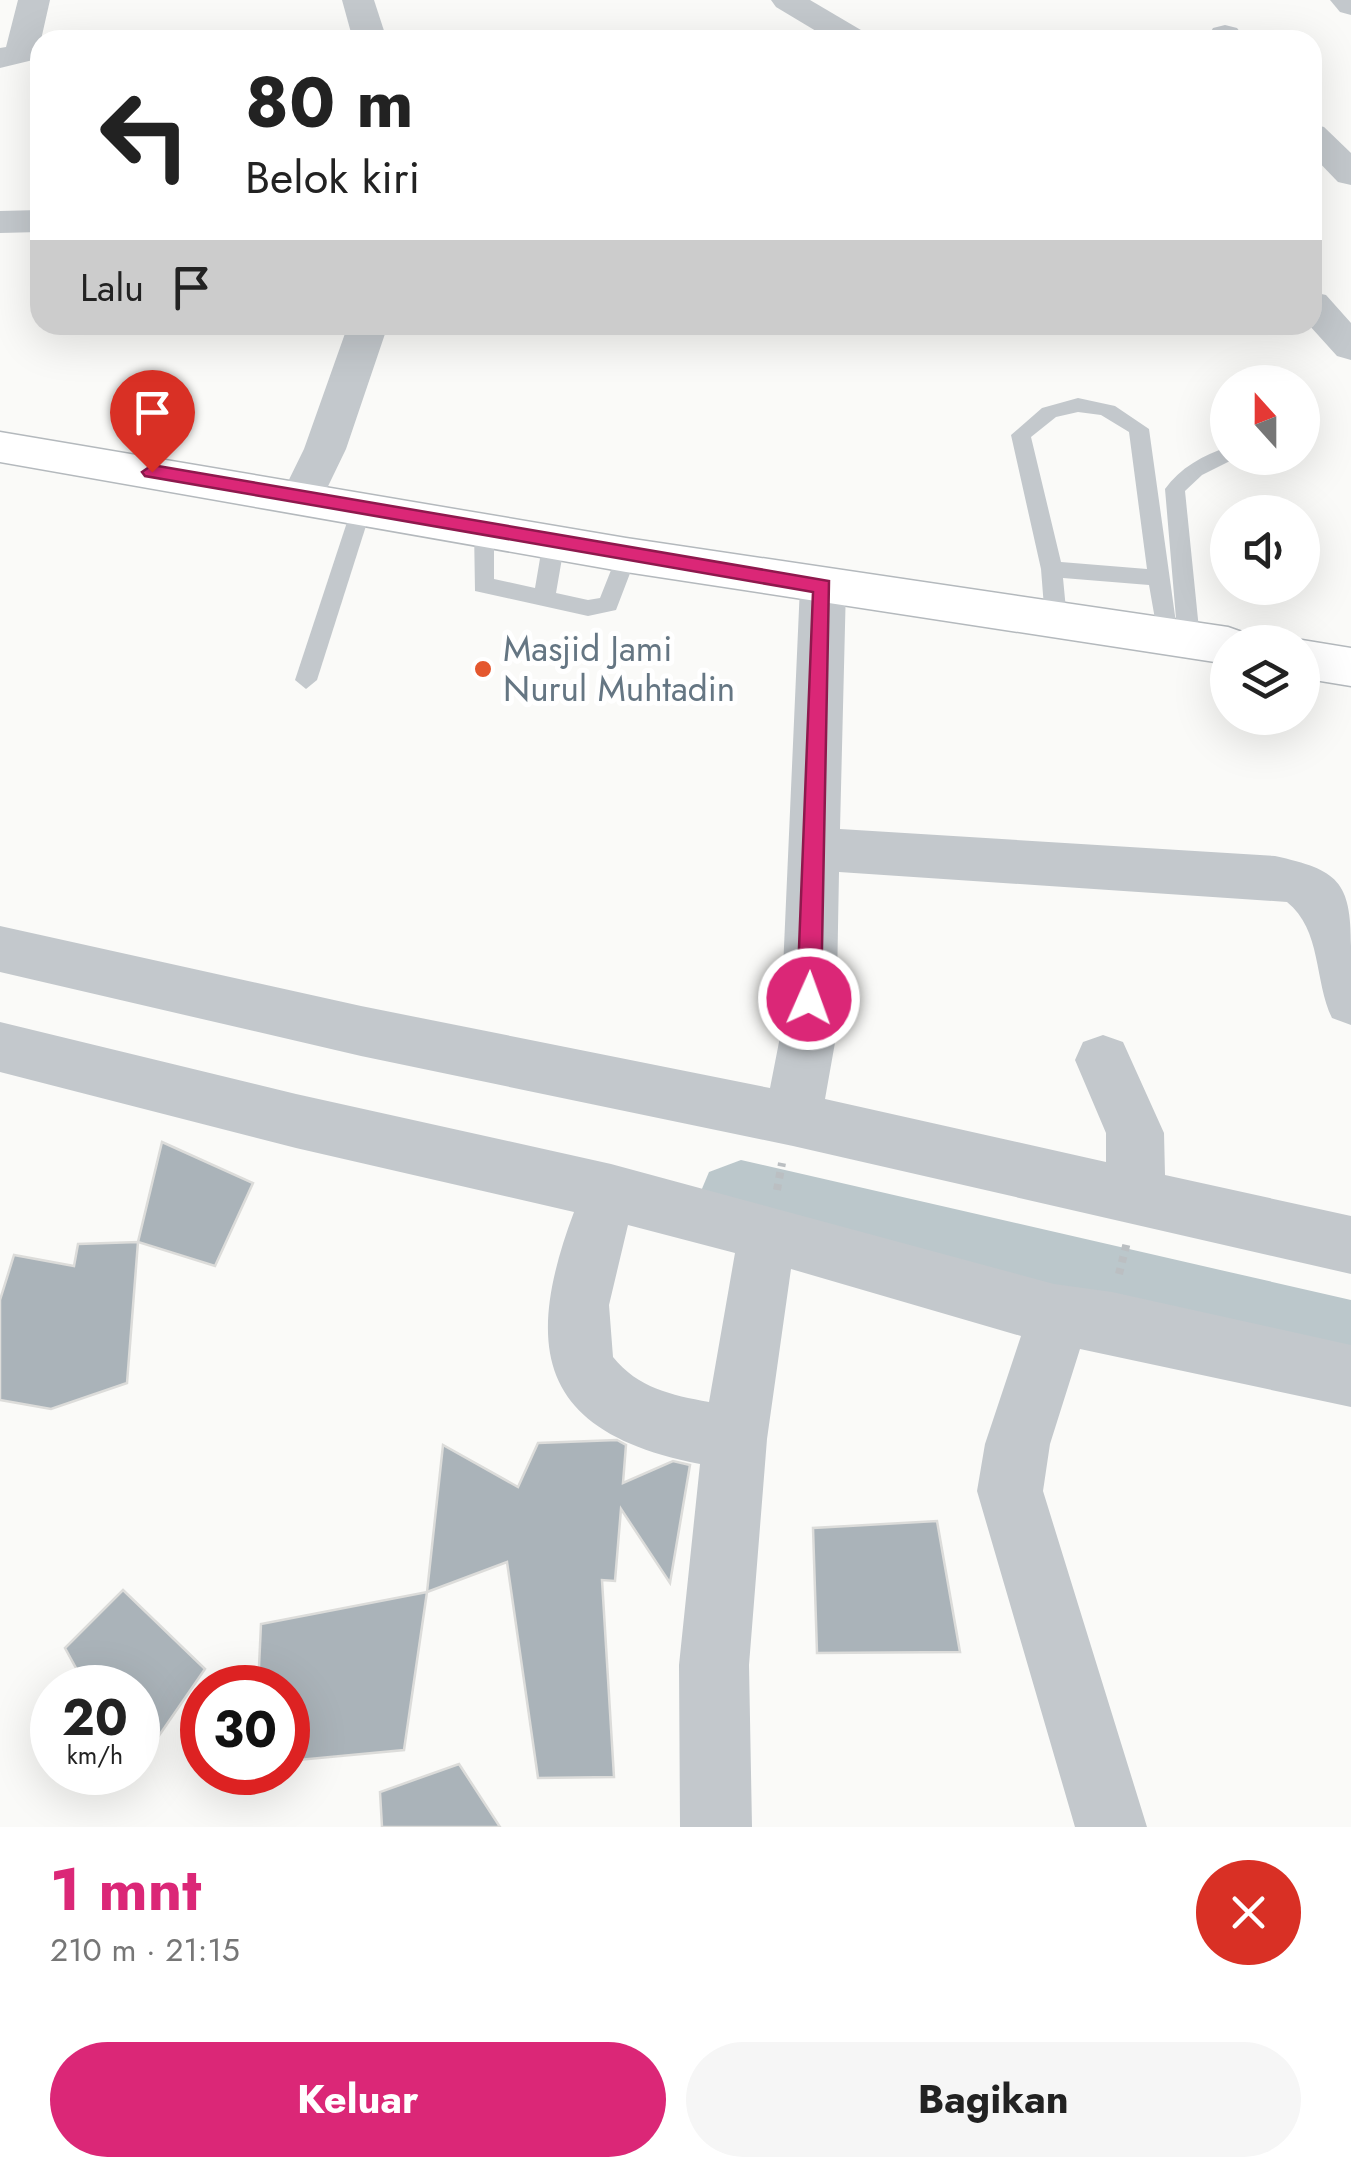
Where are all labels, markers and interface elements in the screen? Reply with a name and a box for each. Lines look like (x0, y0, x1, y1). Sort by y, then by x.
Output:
text: 80 m (245, 52, 414, 153)
icon: left (80, 70, 210, 200)
text: Belok kiri (245, 145, 420, 210)
text: Lalu (80, 260, 144, 315)
icon: arrive (164, 260, 219, 315)
north arrow (1210, 365, 1320, 475)
map controls (1210, 365, 1320, 735)
pin (110, 370, 195, 473)
icon: arrive (125, 385, 180, 440)
button: sound (1210, 495, 1320, 605)
place label: Masjid Jami Nurul Muhtadin (503, 624, 735, 714)
button: layers (1210, 625, 1320, 735)
marker: Masjid Jami Nurul Muhtadin (472, 658, 494, 680)
position arrow (757, 947, 861, 1051)
speed limit sign: 30 (180, 1665, 310, 1795)
text: 20 (62, 1681, 128, 1754)
text: km/h (67, 1737, 123, 1773)
text: 1 mnt (50, 1846, 201, 1933)
button: close (1196, 1860, 1301, 1965)
text: 210 m · 21:15 (50, 1927, 240, 1973)
button: Keluar (50, 2042, 666, 2157)
button: Bagikan (686, 2042, 1301, 2157)

